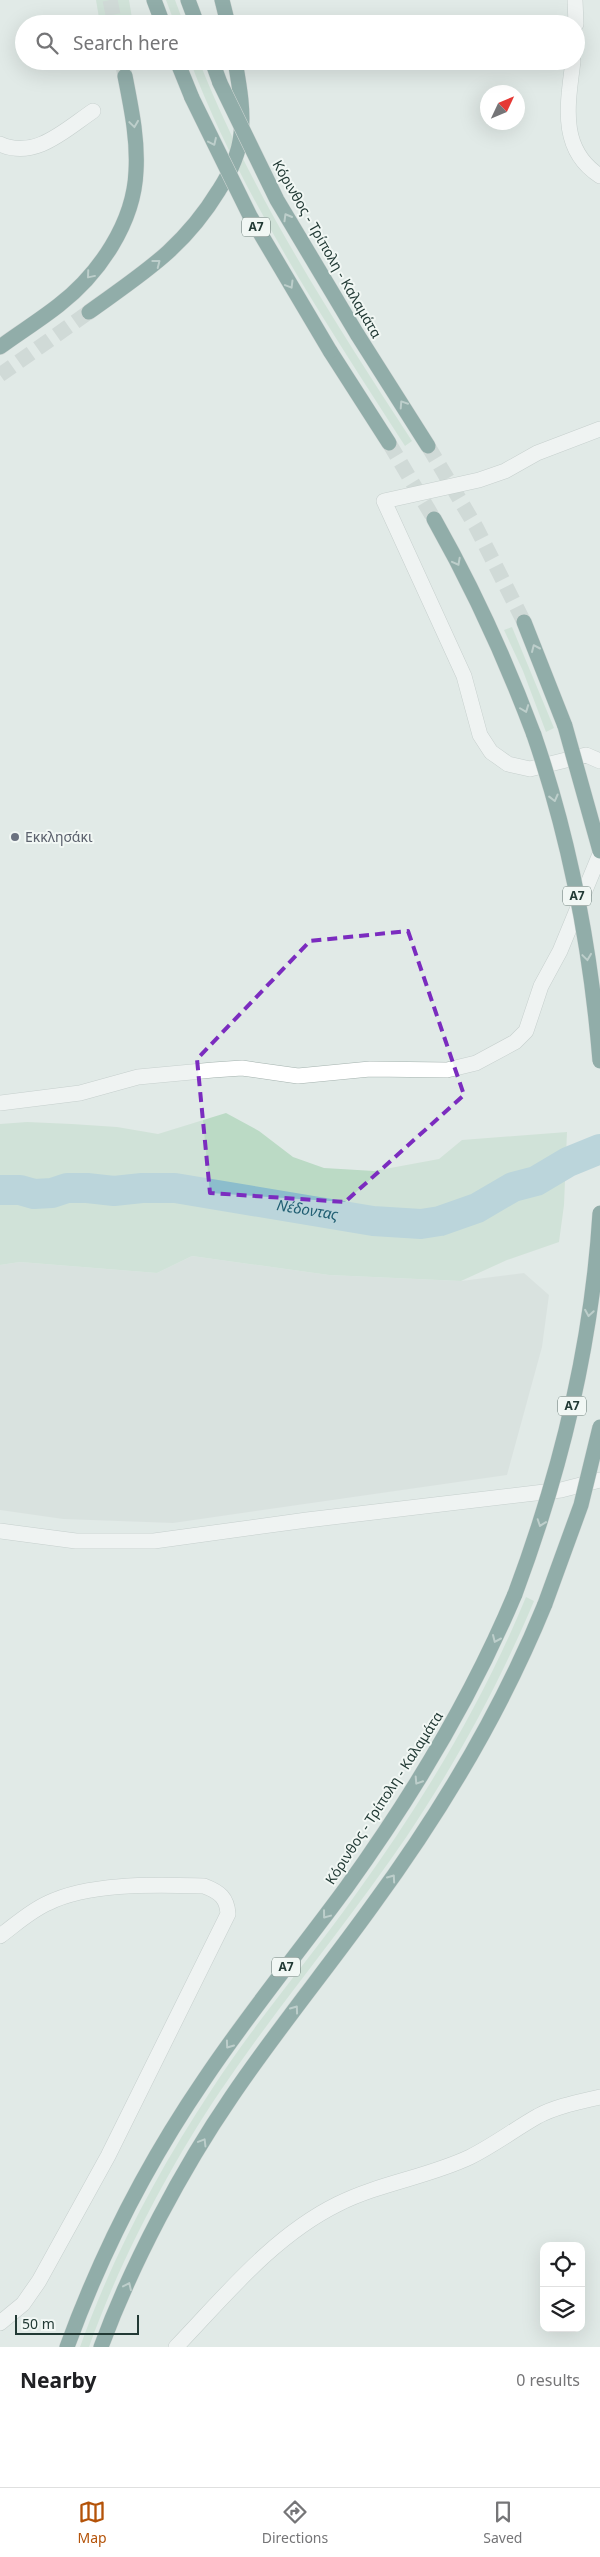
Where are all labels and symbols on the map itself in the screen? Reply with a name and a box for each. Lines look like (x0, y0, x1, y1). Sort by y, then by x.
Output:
north arrow (480, 85, 525, 130)
one-way arrow (128, 120, 138, 129)
one-way arrow (206, 137, 217, 146)
street label: Κόρινθος - Τρίπολη - Καλαμάτα (268, 156, 387, 342)
one-way arrow (283, 213, 293, 222)
road number: Α7 (242, 218, 270, 236)
one-way arrow (151, 260, 160, 268)
one-way arrow (87, 269, 96, 278)
one-way arrow (283, 280, 293, 289)
one-way arrow (399, 400, 409, 409)
one-way arrow (451, 556, 461, 565)
one-way arrow (531, 644, 541, 653)
one-way arrow (519, 704, 529, 713)
one-way arrow (548, 793, 558, 801)
place label: Εκκλησάκι (25, 827, 93, 846)
marker: Εκκλησάκι (9, 831, 21, 843)
road number: Α7 (563, 886, 591, 906)
one-way arrow (582, 952, 592, 961)
water label: Νέδoντας (275, 1194, 340, 1224)
one-way arrow (585, 1309, 595, 1318)
road number: Α7 (558, 1396, 586, 1415)
one-way arrow (537, 1518, 547, 1526)
one-way arrow (492, 1633, 502, 1642)
street label: Κόρινθος - Τρίπολη - Καλαμάτα (320, 1707, 447, 1888)
one-way arrow (415, 1775, 424, 1785)
one-way arrow (386, 1874, 395, 1884)
one-way arrow (323, 1909, 331, 1918)
road number: Α7 (272, 1958, 300, 1976)
one-way arrow (289, 2005, 298, 2015)
one-way arrow (226, 2039, 235, 2049)
one-way arrow (196, 2139, 206, 2148)
one-way arrow (121, 2282, 132, 2291)
scale bar (15, 2312, 139, 2335)

